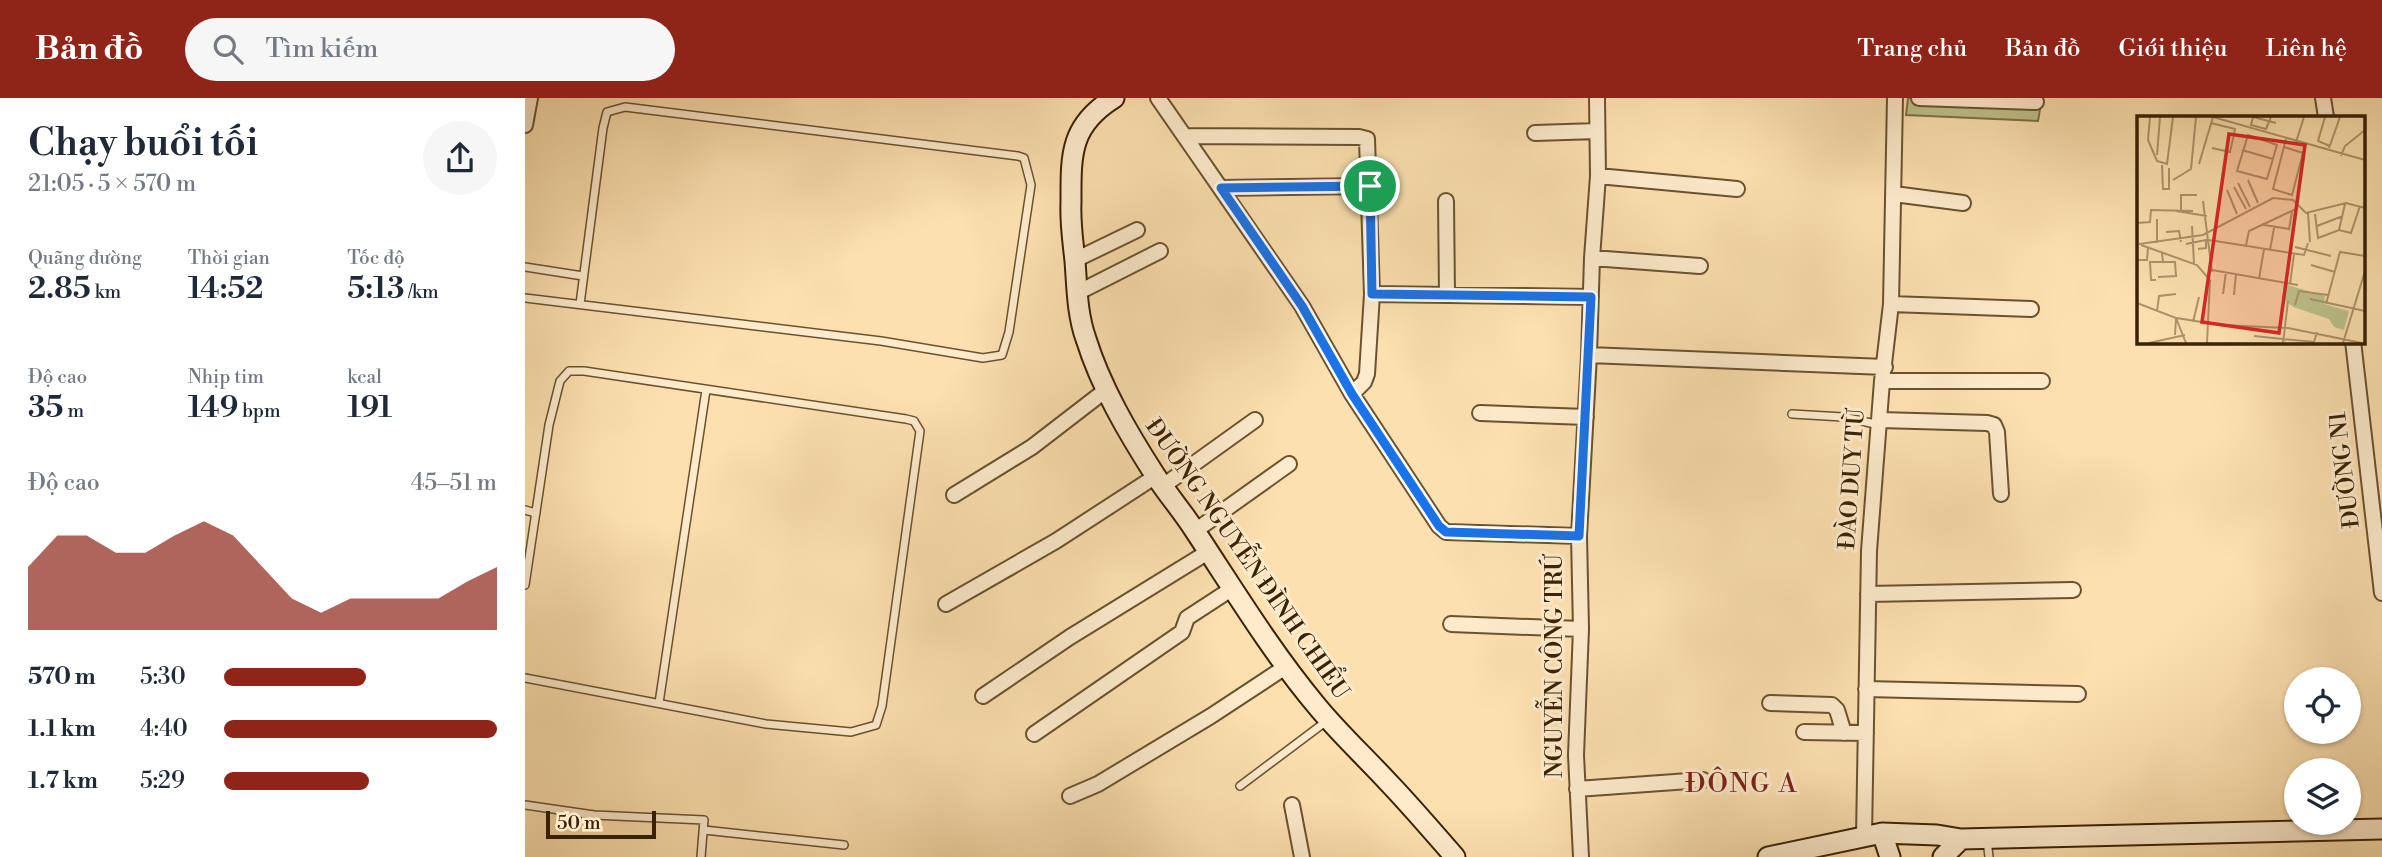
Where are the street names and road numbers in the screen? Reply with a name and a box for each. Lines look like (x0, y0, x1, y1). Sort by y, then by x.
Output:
street label: ĐÀO DUY TỪ (1830, 406, 1871, 550)
street label: ĐƯỜNG NGUYỄN ĐÌNH CHIỂU (1139, 410, 1360, 705)
street label: ĐƯỜNG N1 (2321, 410, 2366, 530)
street label: NGUYỄN CÔNG TRỨ (1535, 553, 1569, 778)

